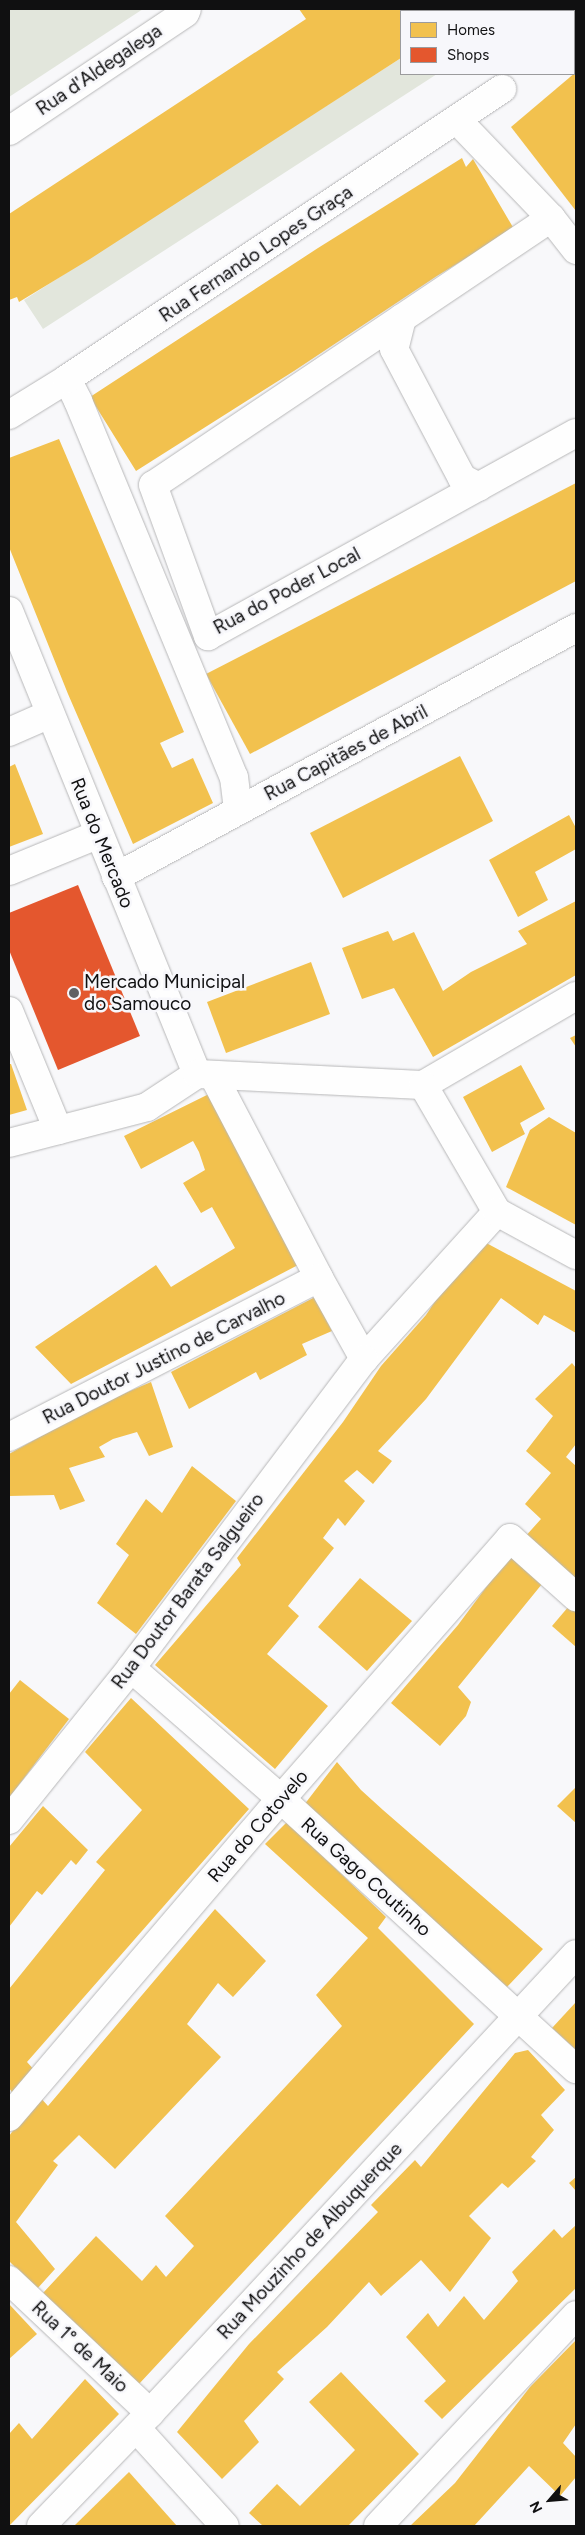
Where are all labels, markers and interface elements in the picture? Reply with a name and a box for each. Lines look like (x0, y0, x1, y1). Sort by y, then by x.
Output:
legend (400, 10, 575, 75)
street label: Rua d'Aldegalega (32, 20, 166, 120)
text: Homes (447, 21, 495, 39)
text: Shops (447, 46, 489, 64)
street label: Rua Fernando Lopes Graça (155, 181, 357, 327)
street label: Rua do Poder Local (210, 543, 364, 639)
street label: Rua Capitães de Abril (260, 700, 432, 806)
street label: Rua do Mercado (65, 774, 139, 912)
place label: Mercado Municipal do Samouco (84, 971, 245, 1015)
marker: Mercado Municipal do Samouco (68, 987, 80, 999)
street label: Rua Doutor Justino de Carvalho (39, 1287, 289, 1429)
street label: Rua Doutor Barata Salgueiro (107, 1489, 269, 1693)
street label: Rua do Cotovelo (203, 1765, 313, 1887)
street label: Rua Gago Coutinho (296, 1813, 436, 1941)
street label: Rua Mouzinho de Albuquerque (213, 2138, 407, 2344)
street label: Rua 1° de Maio (27, 2296, 133, 2398)
north arrow (525, 2475, 575, 2525)
text: N (526, 2498, 546, 2516)

